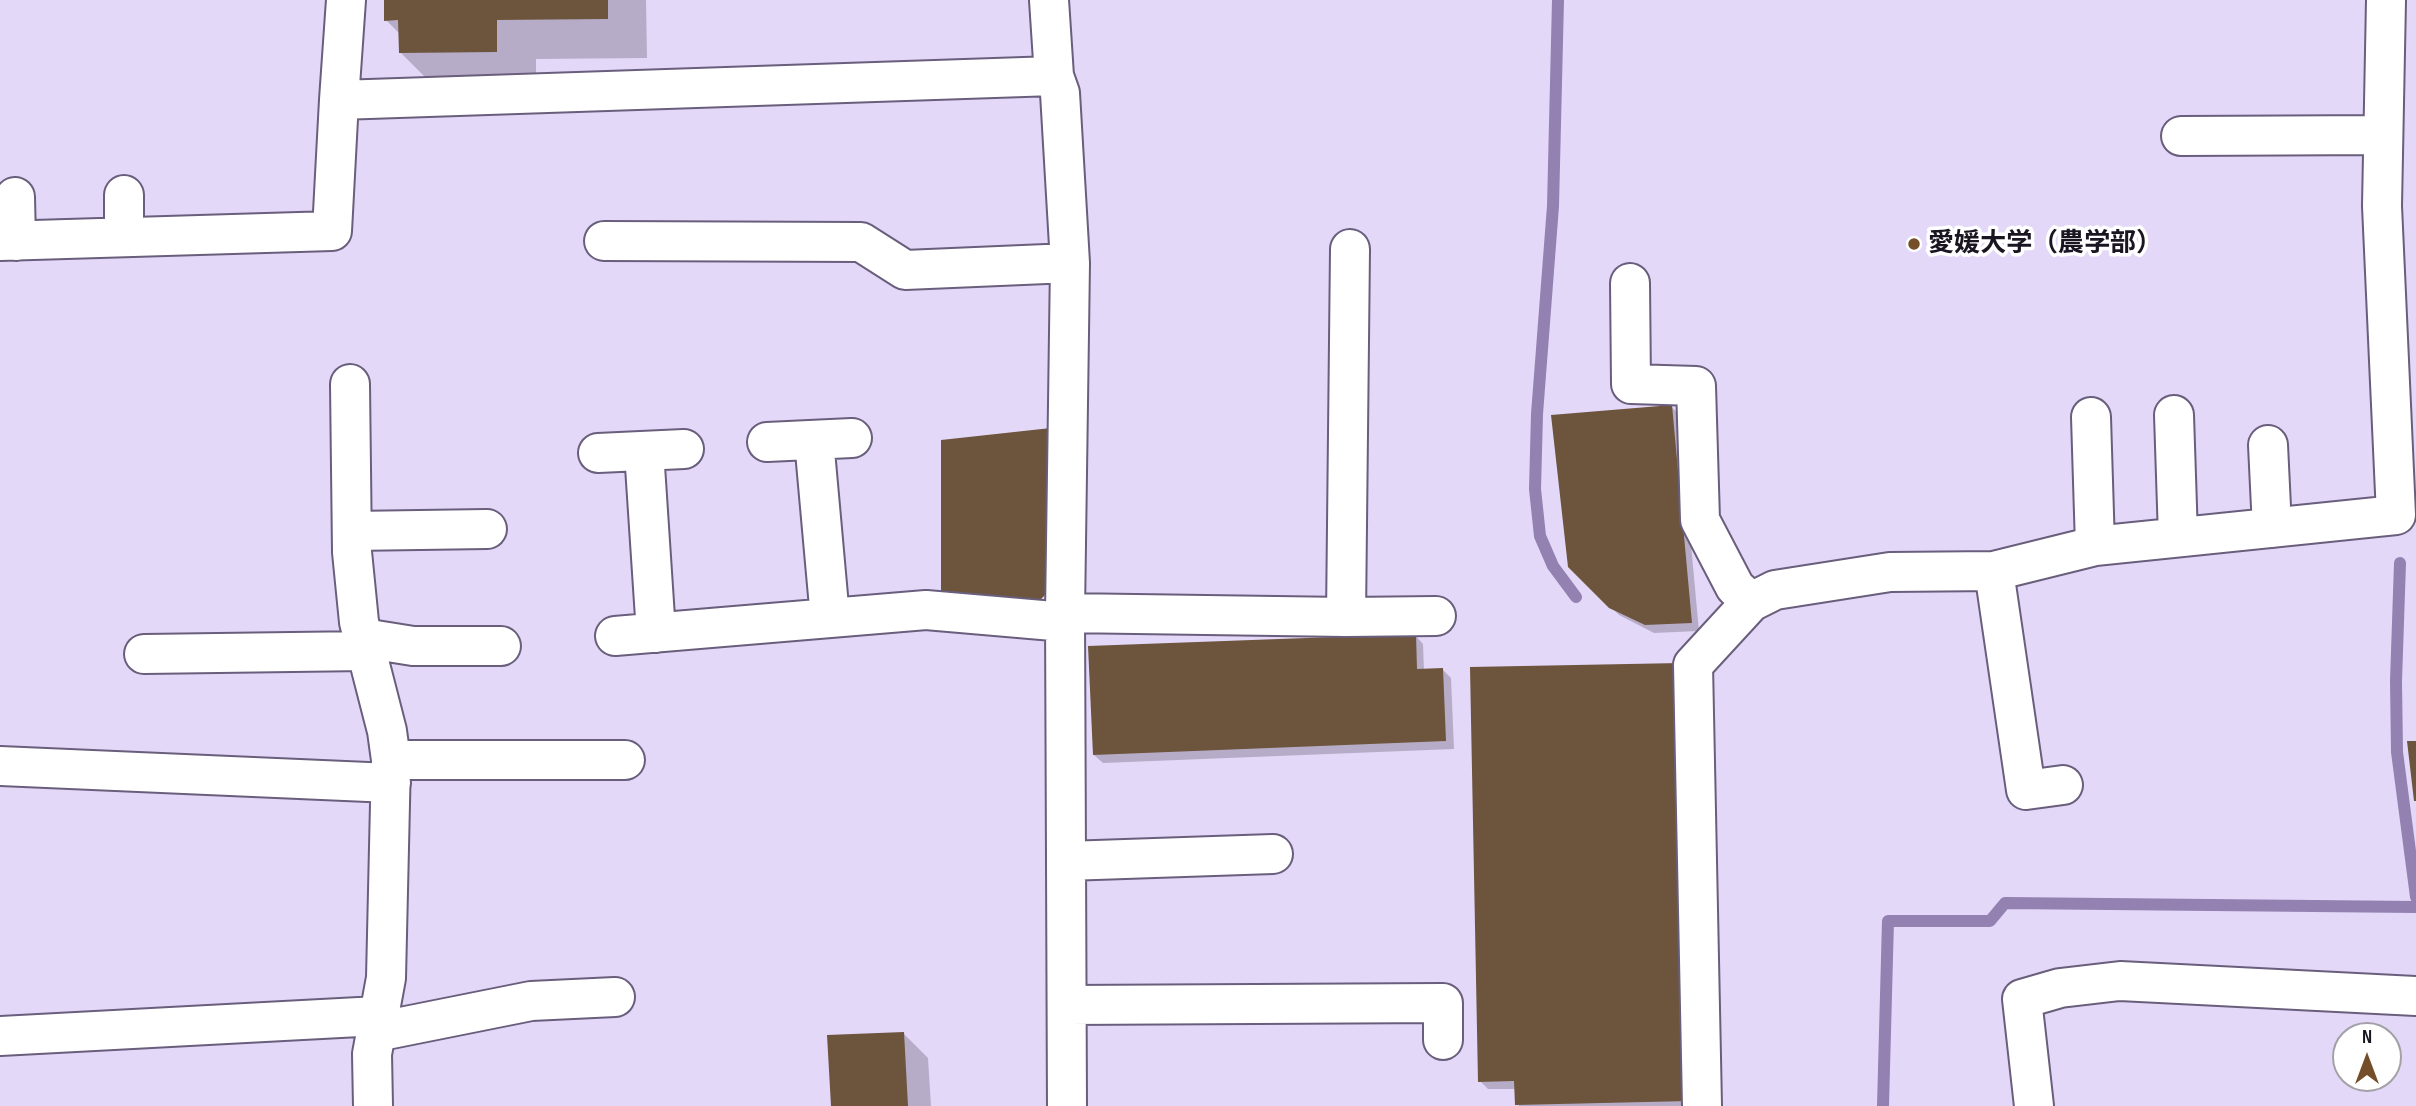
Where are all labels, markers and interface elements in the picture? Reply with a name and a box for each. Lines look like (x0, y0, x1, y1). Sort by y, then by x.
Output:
place label: 愛媛大学（農学部） (1928, 228, 2162, 260)
marker: 愛媛大学（農学部） (1906, 236, 1922, 252)
north arrow (2332, 1022, 2402, 1092)
text: N (2362, 1026, 2372, 1049)

